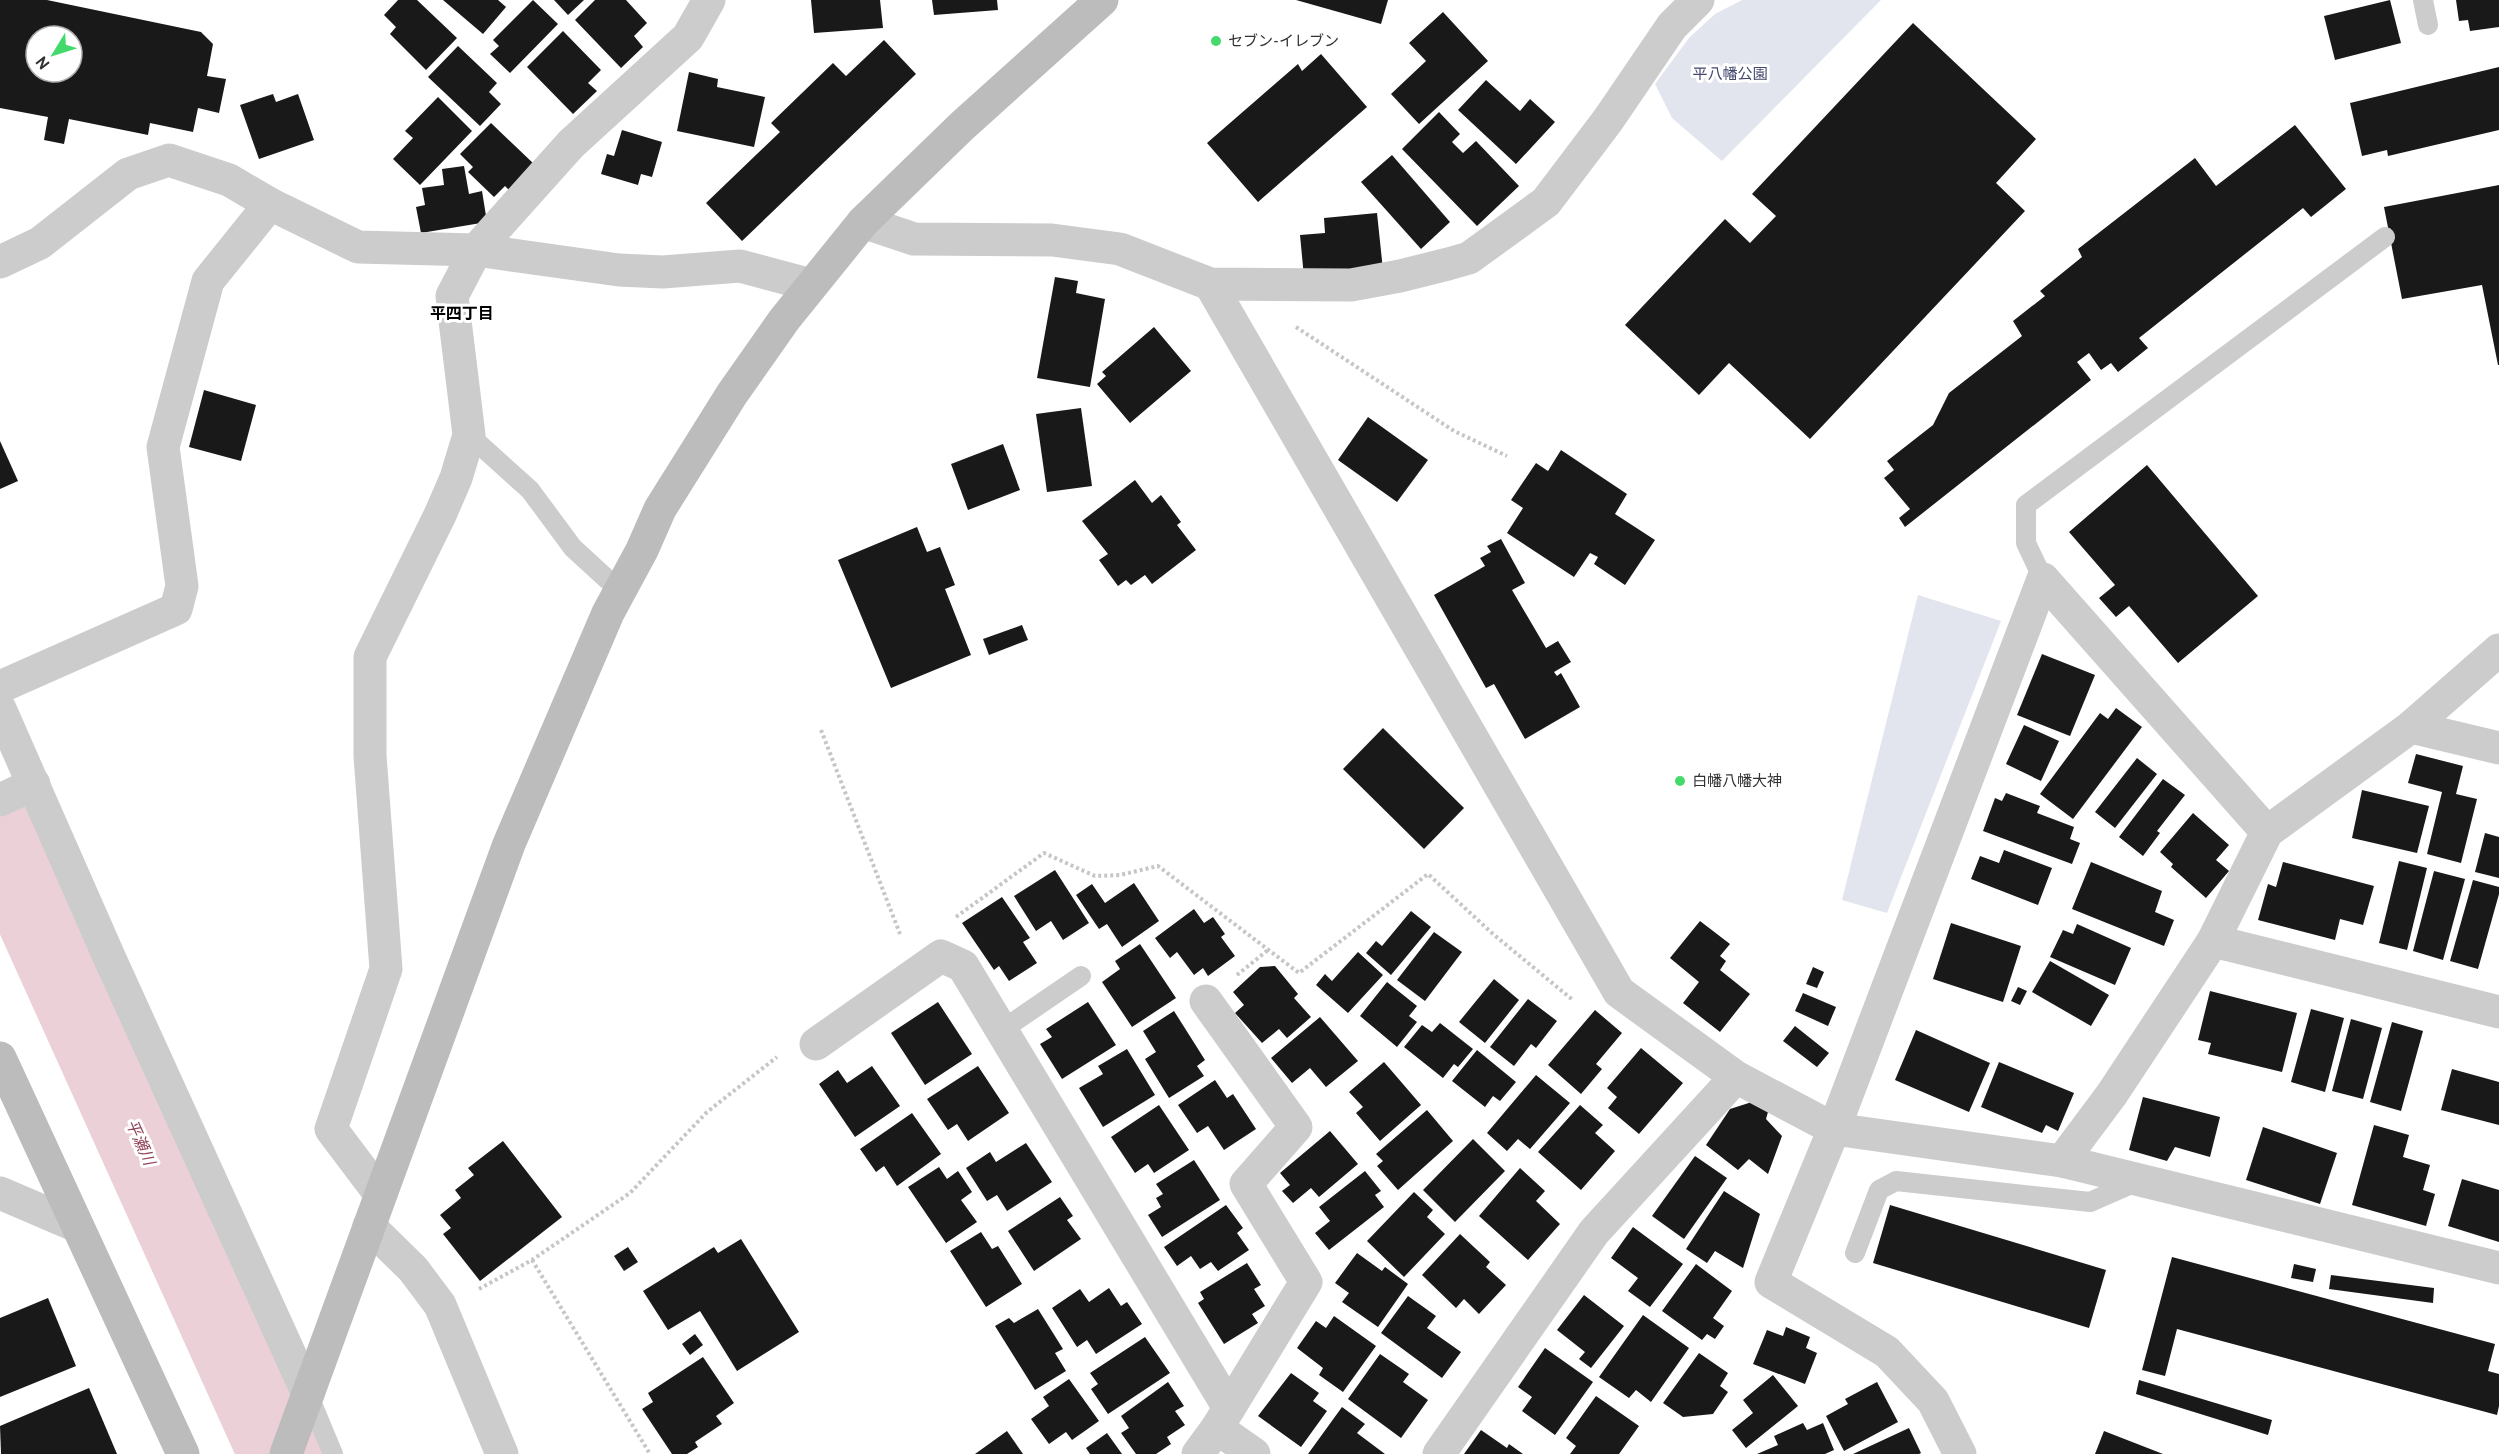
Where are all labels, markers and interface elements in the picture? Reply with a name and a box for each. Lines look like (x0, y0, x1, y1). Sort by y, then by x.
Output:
north arrow (24, 24, 84, 84)
place label: セブン-イレブン (1228, 33, 1339, 52)
marker: セブン-イレブン (1209, 34, 1223, 48)
text: N (32, 51, 55, 73)
park label: 平八幡公園 (1692, 66, 1768, 85)
district label: 平四丁目 (430, 305, 494, 325)
place label: 白幡八幡大神 (1692, 773, 1782, 792)
marker: 白幡八幡大神 (1673, 774, 1687, 788)
water label: 平瀬川 (120, 1117, 159, 1171)

